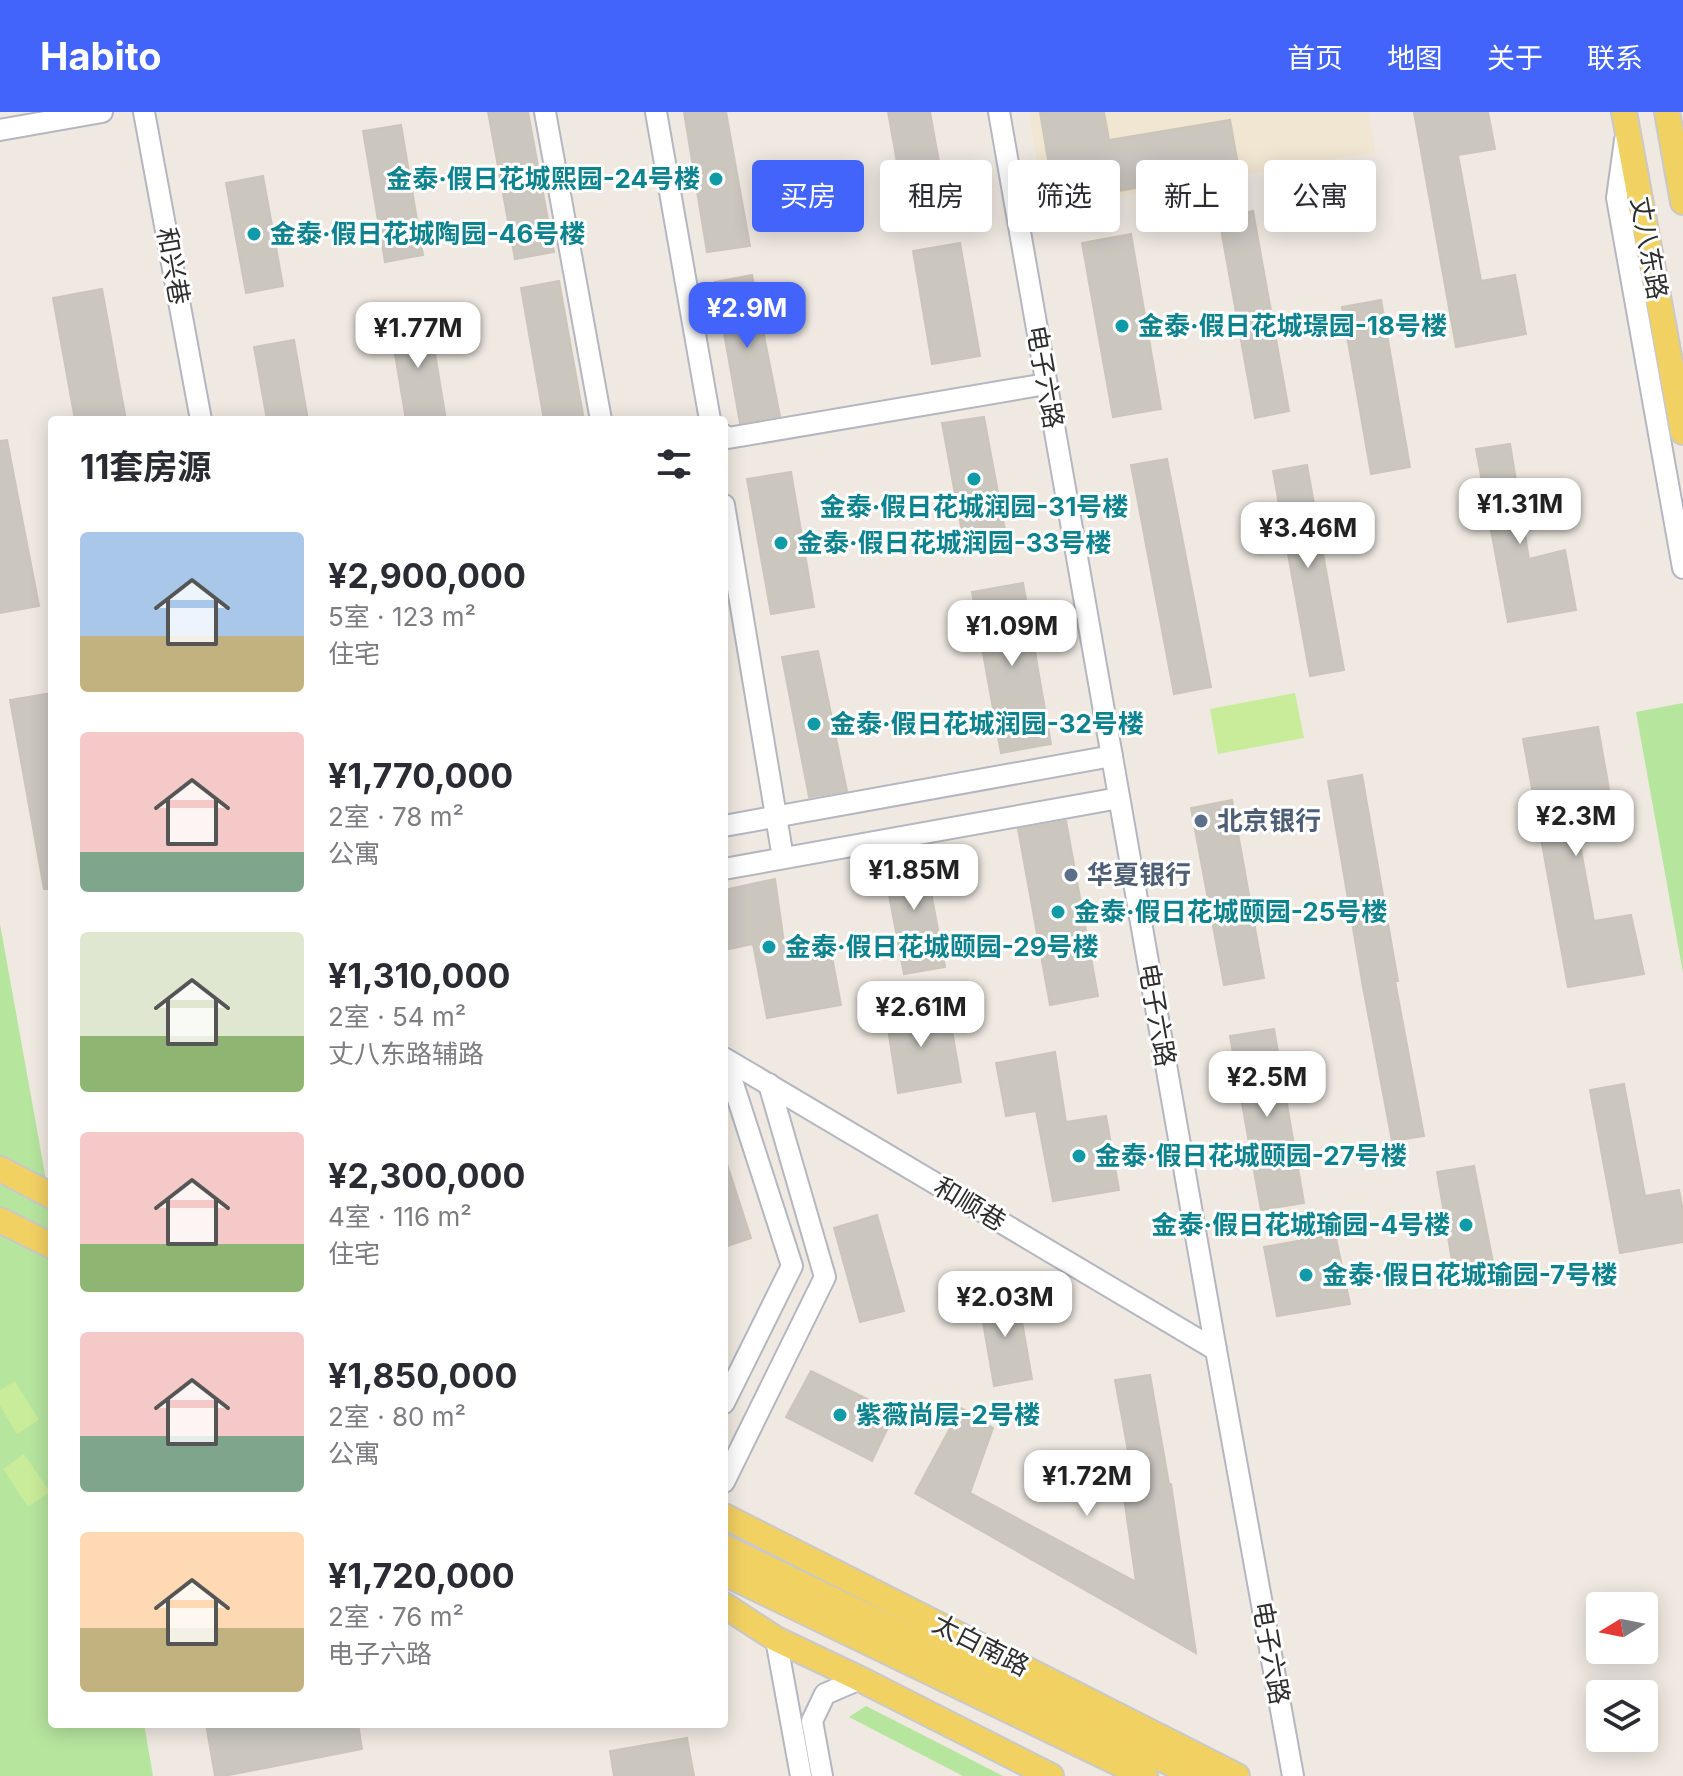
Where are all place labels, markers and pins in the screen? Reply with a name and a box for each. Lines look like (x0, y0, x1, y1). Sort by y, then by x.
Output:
place label: 金泰·假日花城熙园-24号楼 (386, 163, 700, 194)
marker: 金泰·假日花城熙园-24号楼 (707, 170, 725, 188)
place label: 金泰·假日花城陶园-46号楼 (270, 218, 585, 249)
marker: 金泰·假日花城陶园-46号楼 (245, 225, 263, 243)
pin: ¥2.9M (691, 282, 803, 350)
pin: ¥1.77M (353, 302, 483, 370)
place label: 金泰·假日花城璟园-18号楼 (1138, 310, 1447, 341)
marker: 金泰·假日花城璟园-18号楼 (1113, 317, 1131, 335)
marker: 金泰·假日花城润园-31号楼 (965, 470, 983, 488)
pin: ¥1.31M (1455, 478, 1585, 546)
place label: 金泰·假日花城润园-31号楼 (820, 491, 1128, 522)
pin: ¥3.46M (1243, 502, 1373, 570)
place label: 金泰·假日花城润园-33号楼 (797, 527, 1111, 558)
marker: 金泰·假日花城润园-33号楼 (772, 534, 790, 552)
pin: ¥1.09M (947, 600, 1077, 668)
place label: 金泰·假日花城润园-32号楼 (830, 708, 1144, 739)
marker: 金泰·假日花城润园-32号楼 (805, 715, 823, 733)
pin: ¥2.3M (1520, 790, 1632, 858)
place label: 北京银行 (1217, 805, 1321, 836)
marker: 北京银行 (1192, 812, 1210, 830)
pin: ¥1.85M (849, 844, 979, 912)
place label: 华夏银行 (1087, 859, 1191, 890)
marker: 华夏银行 (1062, 866, 1080, 884)
place label: 金泰·假日花城颐园-25号楼 (1074, 896, 1387, 927)
marker: 金泰·假日花城颐园-25号楼 (1049, 903, 1067, 921)
place label: 金泰·假日花城颐园-29号楼 (785, 931, 1099, 962)
marker: 金泰·假日花城颐园-29号楼 (760, 938, 778, 956)
pin: ¥2.61M (856, 981, 986, 1049)
pin: ¥2.5M (1211, 1051, 1323, 1119)
place label: 金泰·假日花城颐园-27号楼 (1095, 1140, 1407, 1171)
marker: 金泰·假日花城颐园-27号楼 (1070, 1147, 1088, 1165)
place label: 金泰·假日花城瑜园-4号楼 (1152, 1209, 1450, 1240)
marker: 金泰·假日花城瑜园-4号楼 (1457, 1216, 1475, 1234)
place label: 金泰·假日花城瑜园-7号楼 (1322, 1259, 1617, 1290)
marker: 金泰·假日花城瑜园-7号楼 (1297, 1266, 1315, 1284)
pin: ¥2.03M (940, 1271, 1070, 1339)
place label: 紫薇尚层-2号楼 (856, 1399, 1040, 1430)
marker: 紫薇尚层-2号楼 (831, 1406, 849, 1424)
pin: ¥1.72M (1022, 1450, 1152, 1518)

